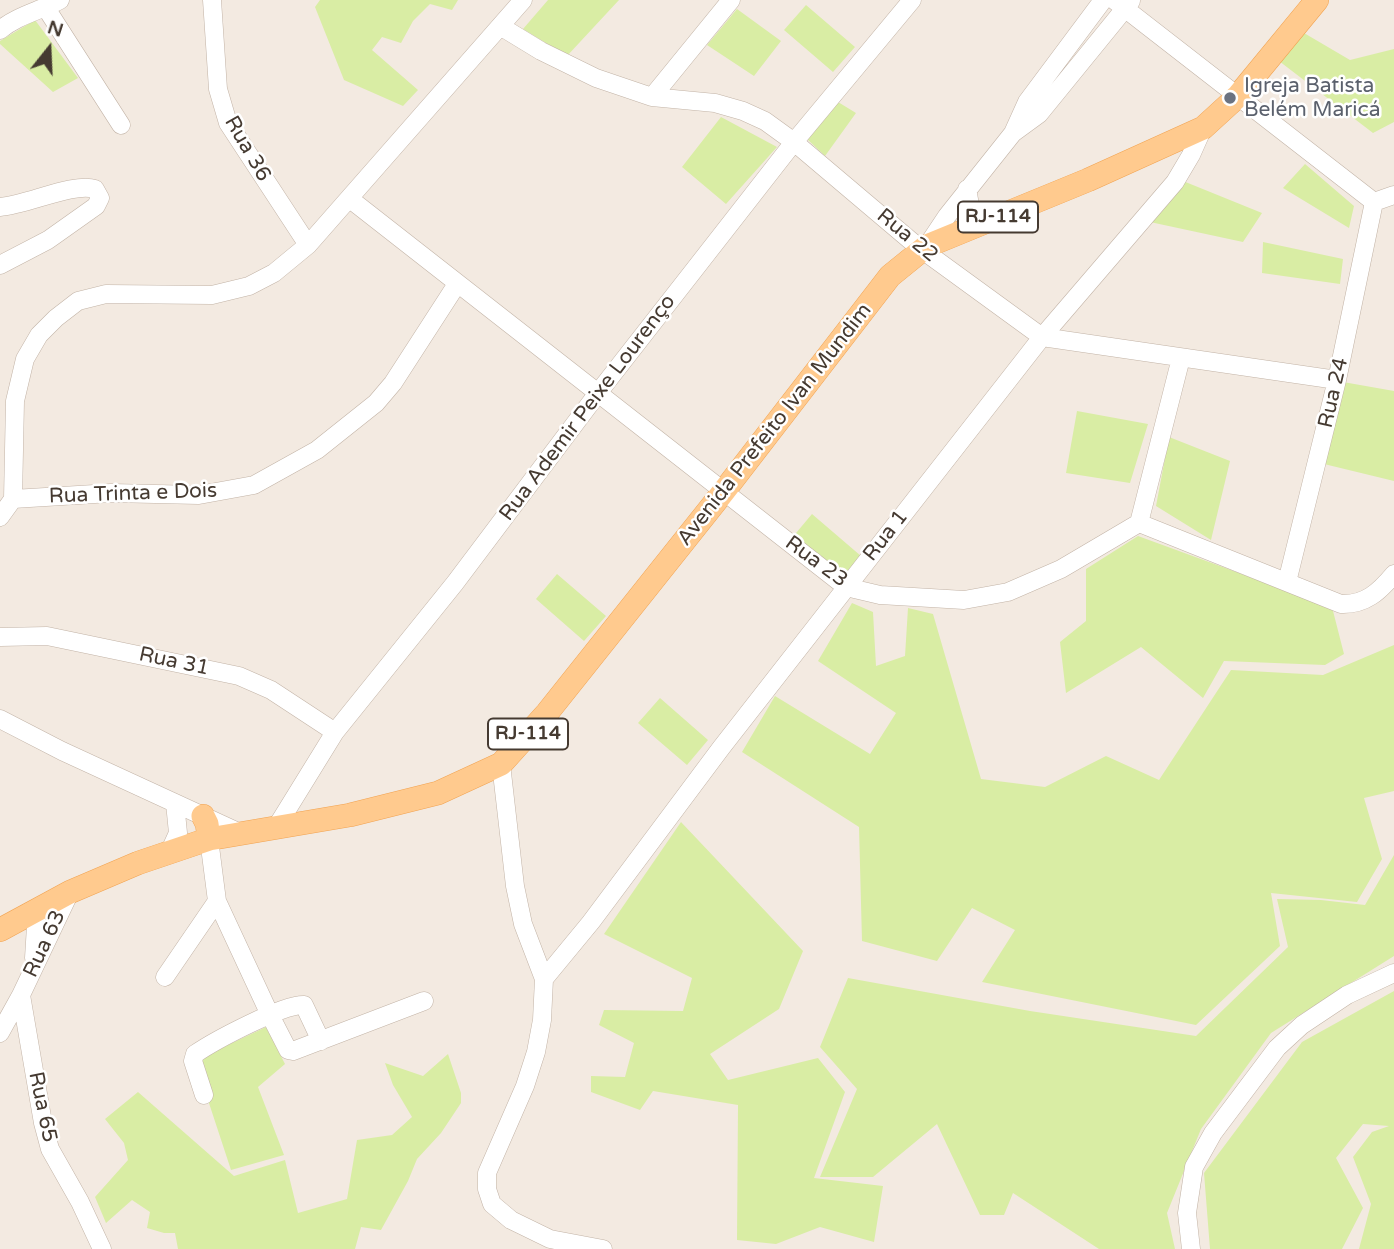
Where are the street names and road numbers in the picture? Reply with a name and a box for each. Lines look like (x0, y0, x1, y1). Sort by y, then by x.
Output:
street label: Rua 36 (218, 112, 276, 186)
road number: RJ-114 (958, 202, 1038, 232)
street label: Rua 22 (871, 204, 943, 268)
street label: Rua Ademir Peixe Lourenço (495, 290, 681, 526)
street label: Avenida Prefeito Ivan Mundim (673, 299, 877, 551)
street label: Rua 24 (1314, 355, 1354, 431)
street label: Rua Trinta e Dois (48, 478, 218, 510)
street label: Rua 1 (858, 505, 914, 567)
street label: Rua 23 (780, 531, 852, 593)
street label: Rua 31 (136, 642, 212, 682)
road number: RJ-114 (488, 719, 568, 750)
street label: Rua 63 (18, 906, 72, 982)
street label: Rua 65 (22, 1069, 62, 1145)

